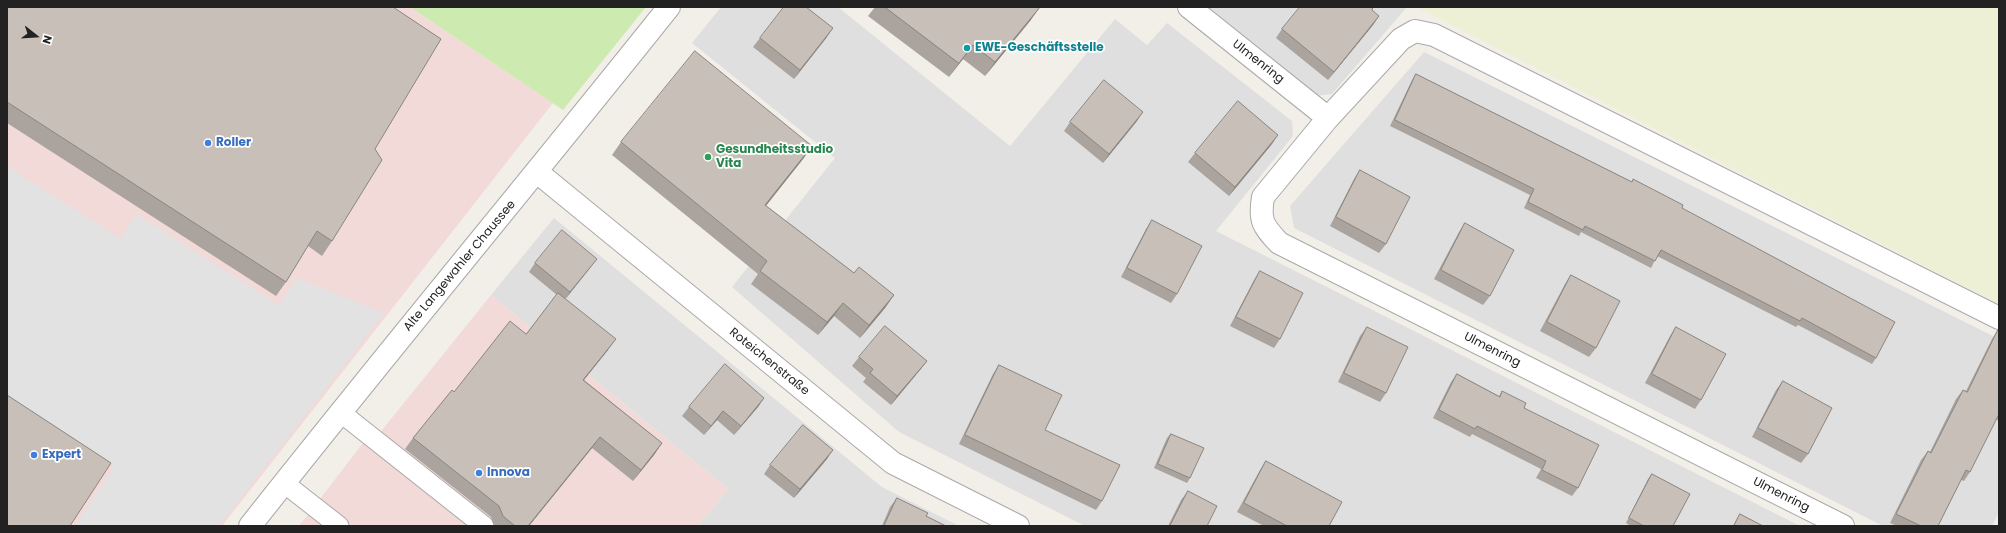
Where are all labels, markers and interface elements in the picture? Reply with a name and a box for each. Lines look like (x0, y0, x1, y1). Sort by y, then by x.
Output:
north arrow (16, 16, 56, 56)
text: N (39, 33, 56, 46)
street label: Ulmenring (1229, 37, 1287, 87)
place label: EWE-Geschäftsstelle (975, 41, 1104, 55)
marker: EWE-Geschäftsstelle (962, 43, 972, 53)
place label: Roller (216, 136, 251, 150)
marker: Roller (203, 138, 213, 148)
place label: Gesundheitsstudio Vita (716, 143, 833, 171)
marker: Gesundheitsstudio Vita (703, 152, 713, 162)
street label: Alte Langewahler Chaussee (401, 198, 519, 334)
street label: Roteichenstraße (726, 325, 812, 399)
street label: Ulmenring (1461, 330, 1523, 370)
place label: Expert (42, 448, 81, 462)
marker: Expert (29, 450, 39, 460)
place label: Innova (487, 466, 530, 480)
marker: Innova (474, 468, 484, 478)
street label: Ulmenring (1750, 475, 1812, 515)

